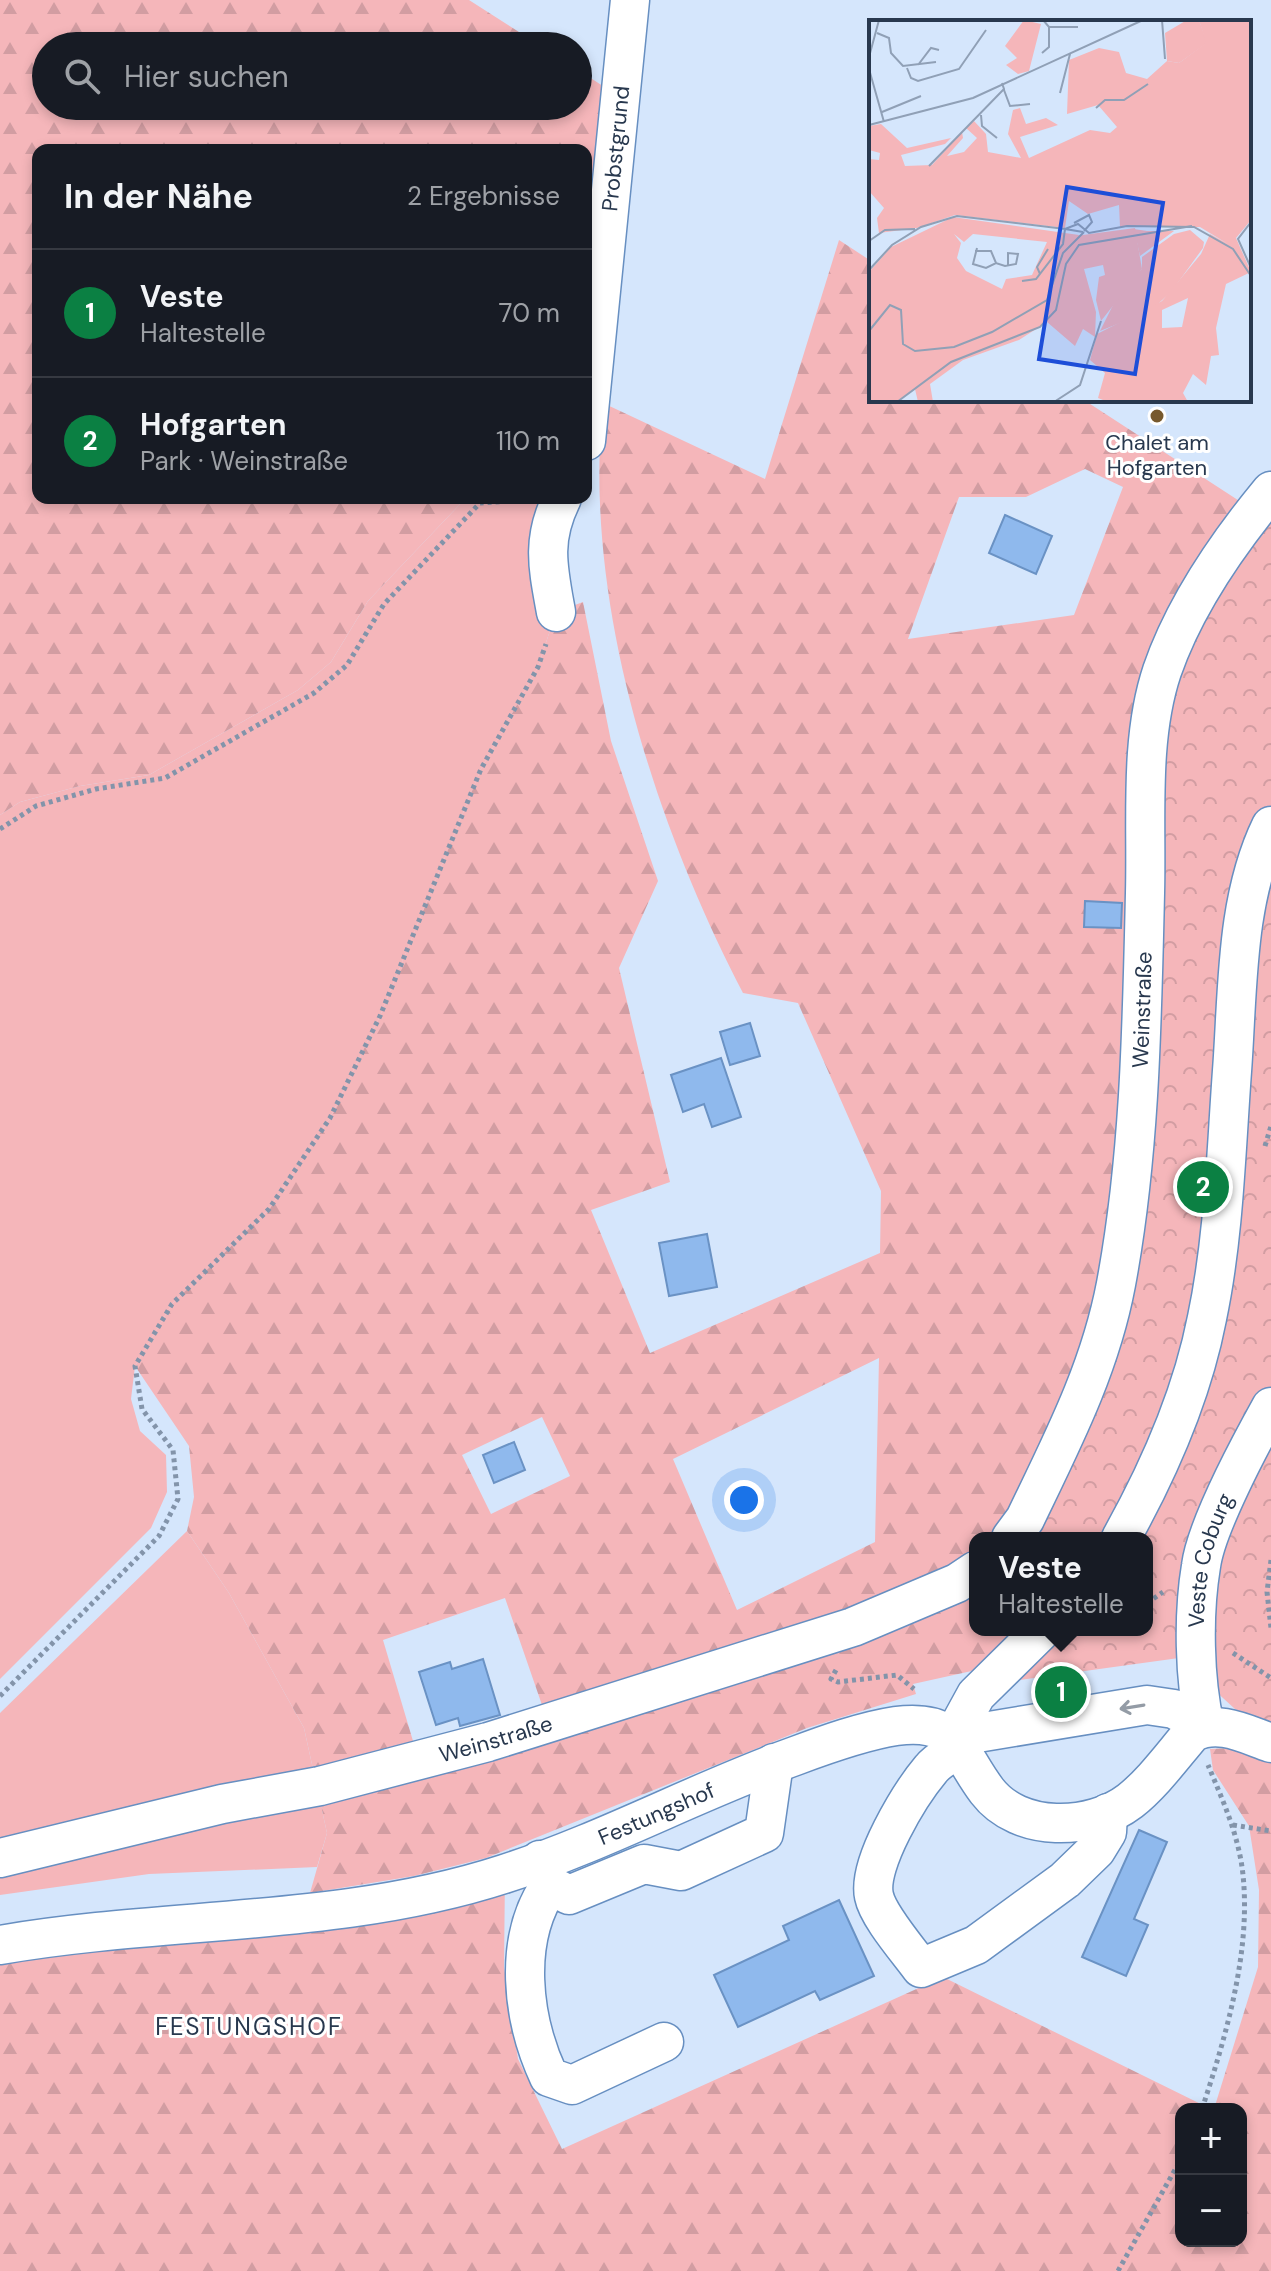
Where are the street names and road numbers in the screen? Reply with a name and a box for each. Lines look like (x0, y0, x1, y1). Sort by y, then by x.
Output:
street label: Probstgrund (595, 84, 636, 213)
street label: Weinstraße (1126, 951, 1159, 1069)
street label: Veste Coburg (1182, 1489, 1240, 1628)
street label: Weinstraße (436, 1709, 556, 1769)
street label: Festungshof (594, 1776, 719, 1852)

